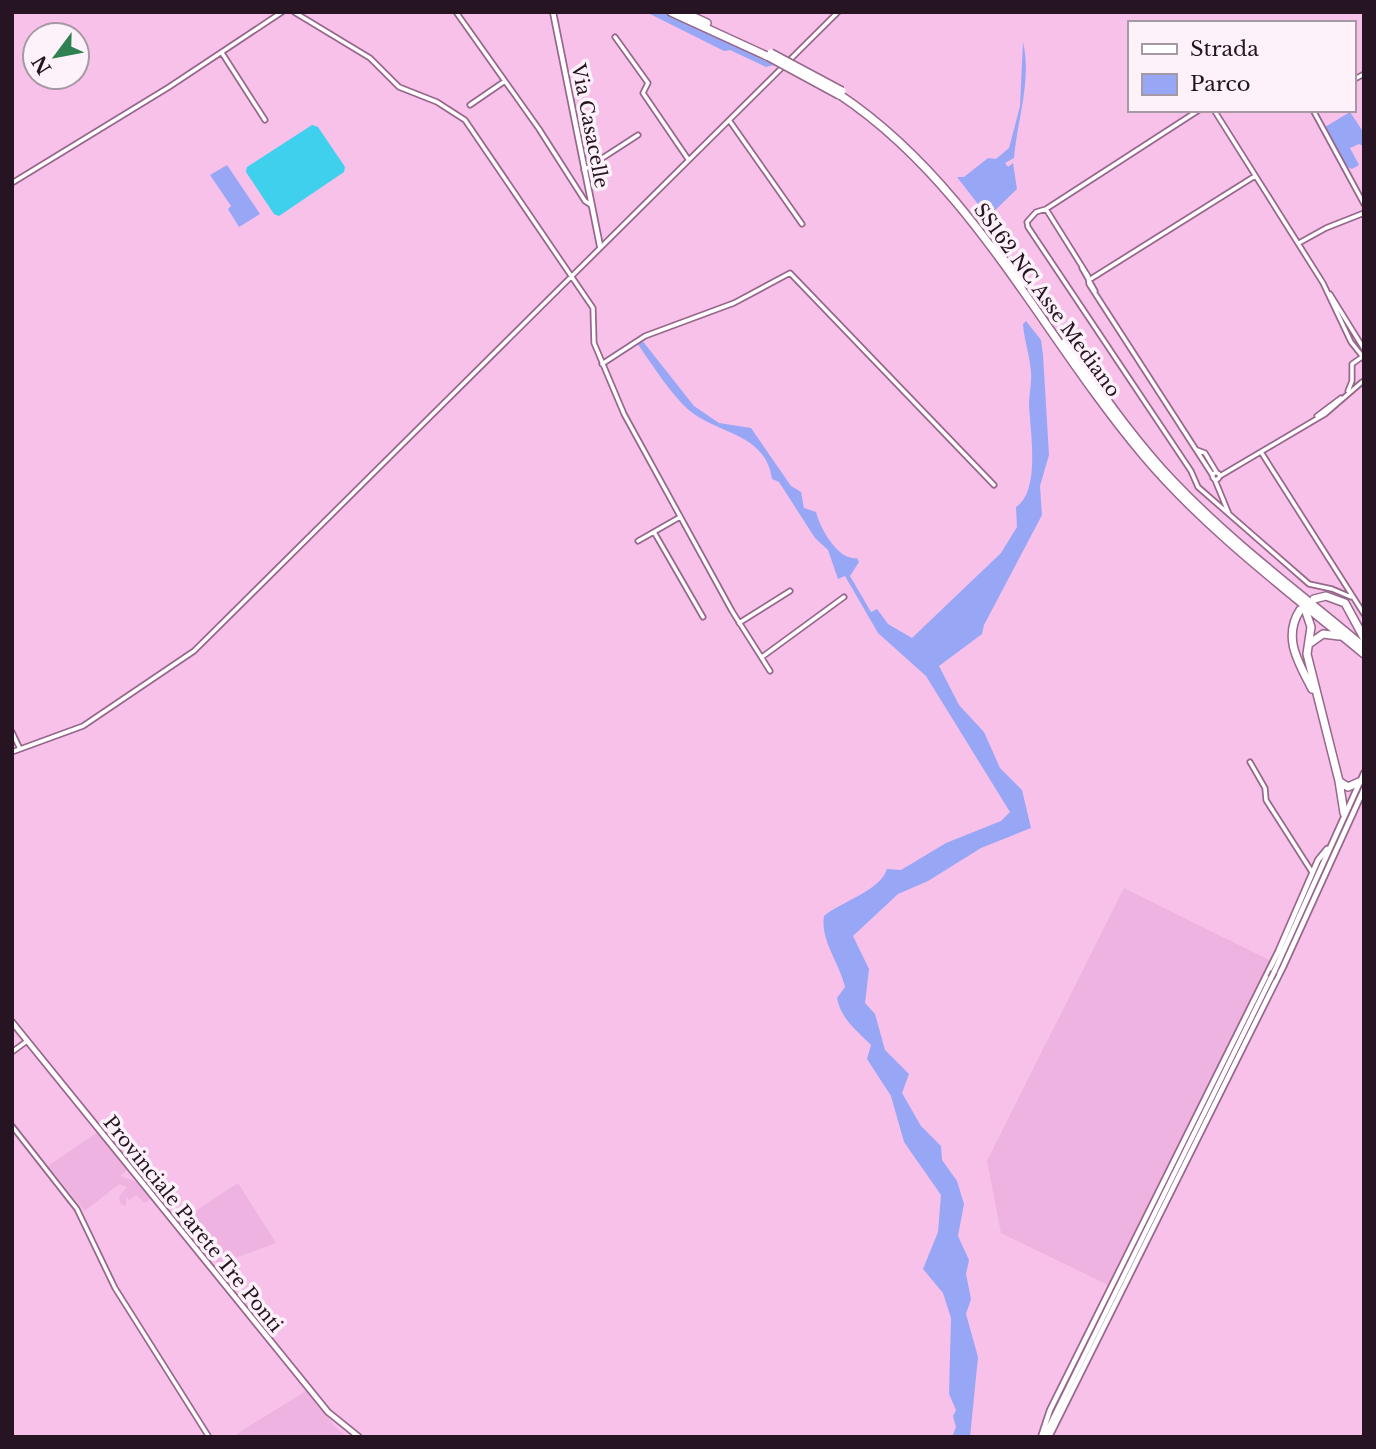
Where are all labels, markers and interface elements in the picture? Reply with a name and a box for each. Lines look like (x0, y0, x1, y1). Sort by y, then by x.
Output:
north arrow (21, 21, 91, 91)
legend (1128, 21, 1355, 112)
text: Strada (1190, 36, 1259, 62)
text: N (27, 51, 56, 78)
street label: Via Casacelle (566, 61, 613, 190)
text: Parco (1190, 71, 1251, 97)
street label: SS162 NC Asse Mediano (969, 199, 1125, 401)
street label: Provinciale Parete Tre Ponti (99, 1111, 288, 1337)

